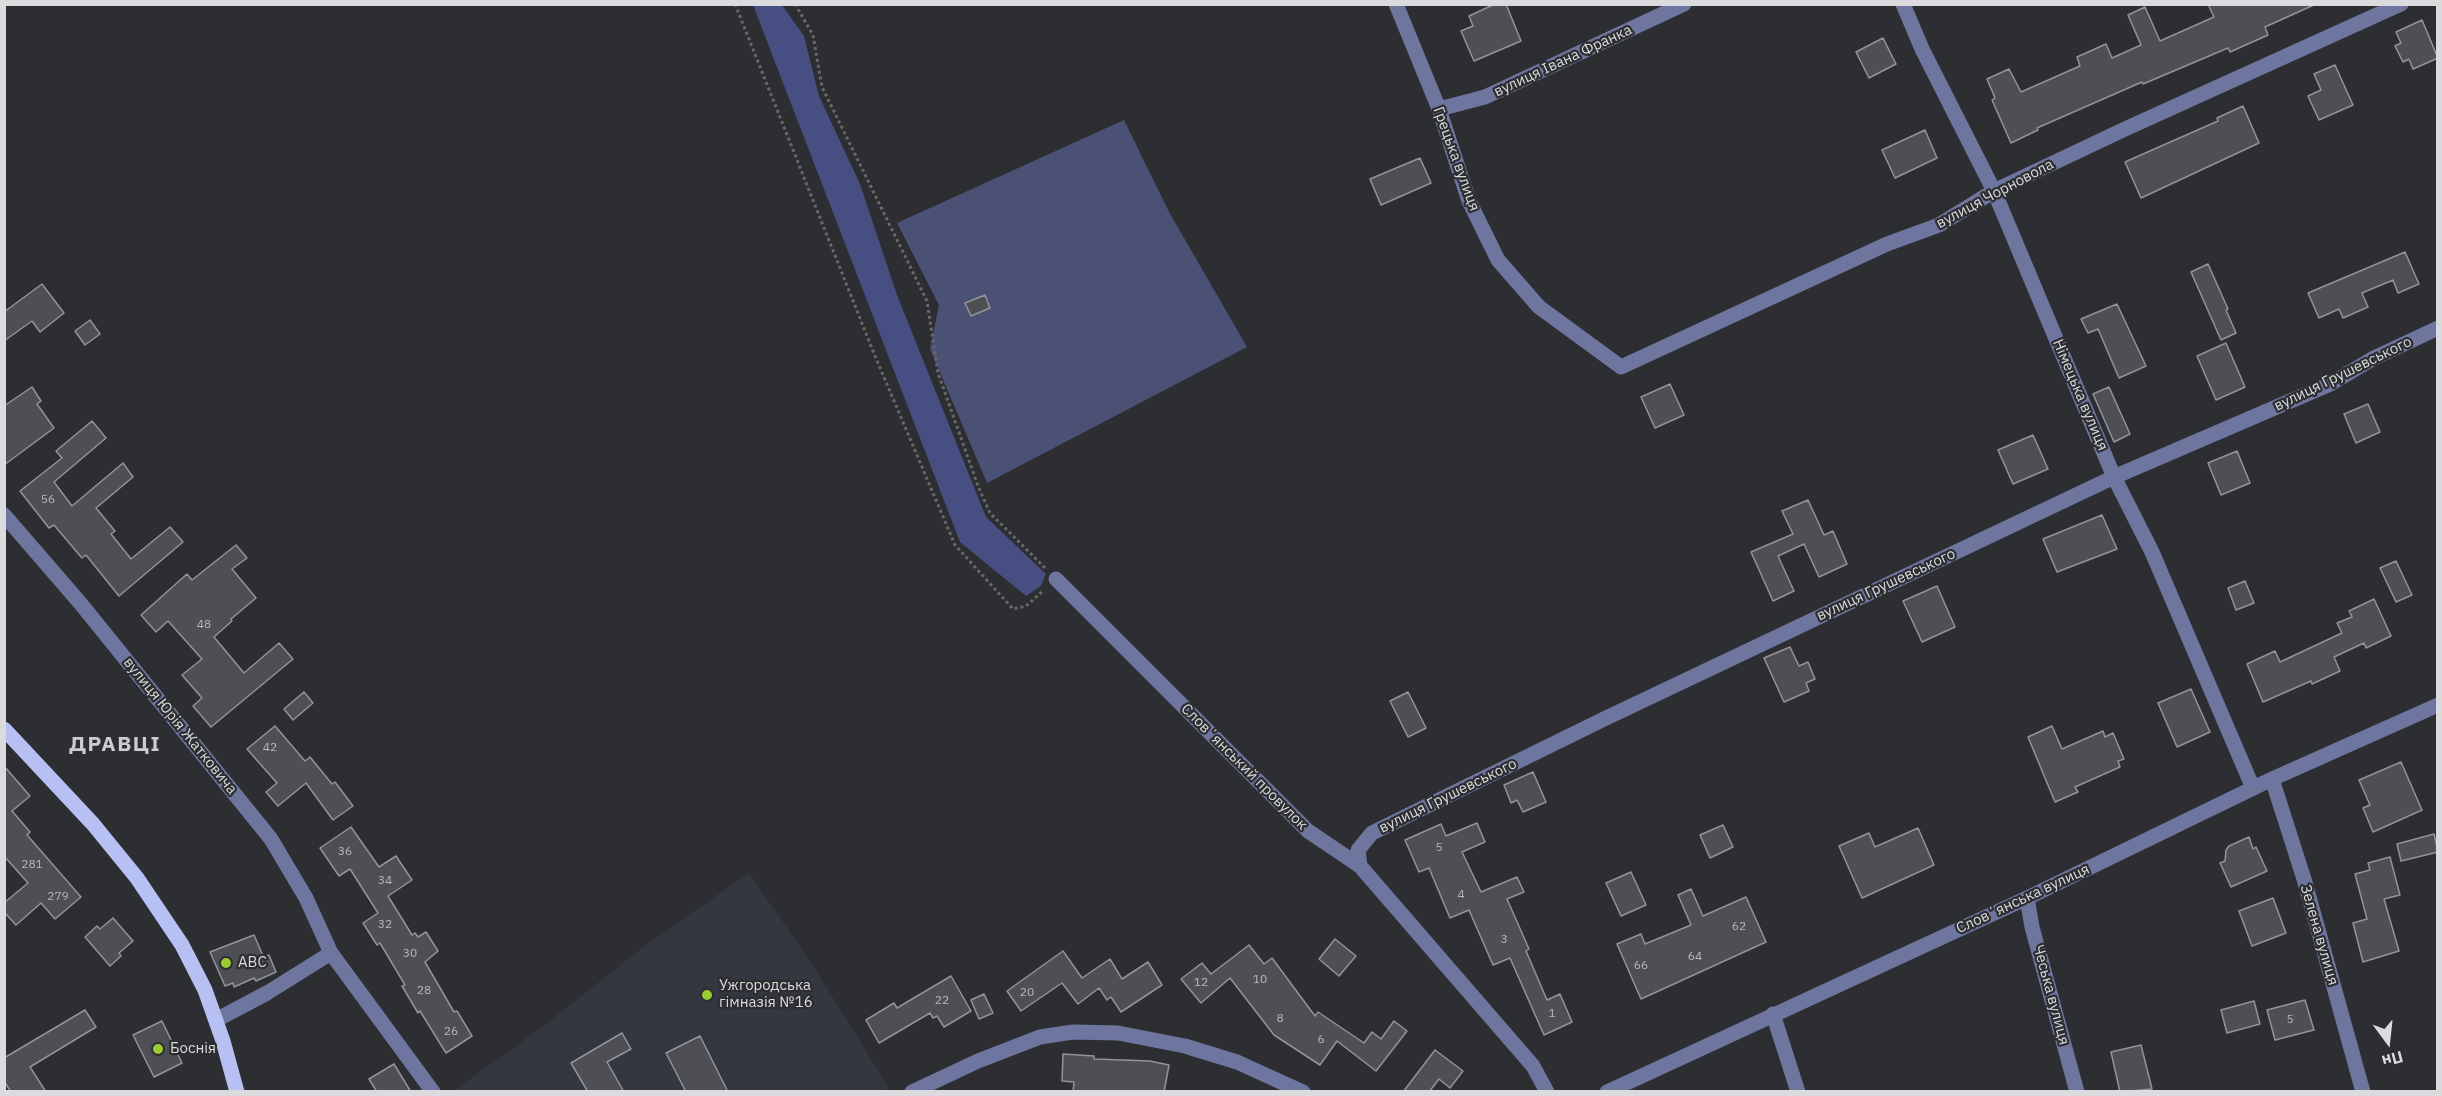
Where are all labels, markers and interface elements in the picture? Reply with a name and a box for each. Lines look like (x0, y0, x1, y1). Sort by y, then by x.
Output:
street label: вулиця Івана Франка (1491, 21, 1635, 101)
street label: Грецька вулиця (1429, 104, 1483, 214)
street label: вулиця Чорновола (1933, 155, 2057, 233)
street label: вулиця Грушевського (2271, 333, 2415, 415)
street label: Німецька вулиця (2048, 337, 2112, 453)
house number: 56 (41, 493, 55, 507)
street label: вулиця Грушевського (1814, 545, 1958, 625)
house number: 48 (197, 618, 211, 632)
street label: вулиця Юрія Жатковича (119, 654, 241, 798)
street label: Словʼянський провулок (1177, 700, 1311, 834)
district label: ДРАВЦІ (69, 732, 161, 758)
house number: 42 (263, 741, 277, 755)
street label: вулиця Грушевського (1376, 755, 1520, 837)
house number: 5 (1435, 841, 1443, 855)
house number: 36 (338, 845, 352, 859)
house number: 281 (21, 858, 43, 872)
street label: Словʼянська вулиця (1953, 860, 2093, 938)
house number: 34 (378, 874, 392, 888)
street label: Зелена вулиця (2296, 883, 2342, 987)
house number: 4 (1457, 888, 1465, 902)
house number: 279 (47, 890, 69, 904)
house number: 32 (378, 918, 392, 932)
house number: 62 (1732, 920, 1746, 934)
house number: 3 (1500, 933, 1508, 947)
street label: Чеська вулиця (2029, 943, 2073, 1047)
house number: 30 (403, 947, 417, 961)
house number: 64 (1688, 950, 1702, 964)
place label: ABC (238, 954, 267, 972)
marker: ABC (219, 956, 233, 970)
house number: 66 (1634, 959, 1648, 973)
house number: 10 (1253, 973, 1267, 987)
house number: 12 (1194, 976, 1208, 990)
place label: Ужгородська гімназія №16 (719, 977, 813, 1012)
house number: 28 (417, 984, 431, 998)
house number: 20 (1020, 986, 1034, 1000)
marker: Ужгородська гімназія №16 (700, 988, 714, 1002)
house number: 22 (935, 994, 949, 1008)
house number: 1 (1548, 1007, 1556, 1021)
house number: 8 (1276, 1012, 1284, 1026)
north arrow (2358, 1012, 2418, 1072)
house number: 5 (2286, 1013, 2294, 1027)
house number: 26 (444, 1025, 458, 1039)
house number: 6 (1317, 1033, 1325, 1047)
place label: Боснія (170, 1040, 216, 1058)
marker: Боснія (151, 1042, 165, 1056)
text: Пн (2380, 1047, 2405, 1072)

